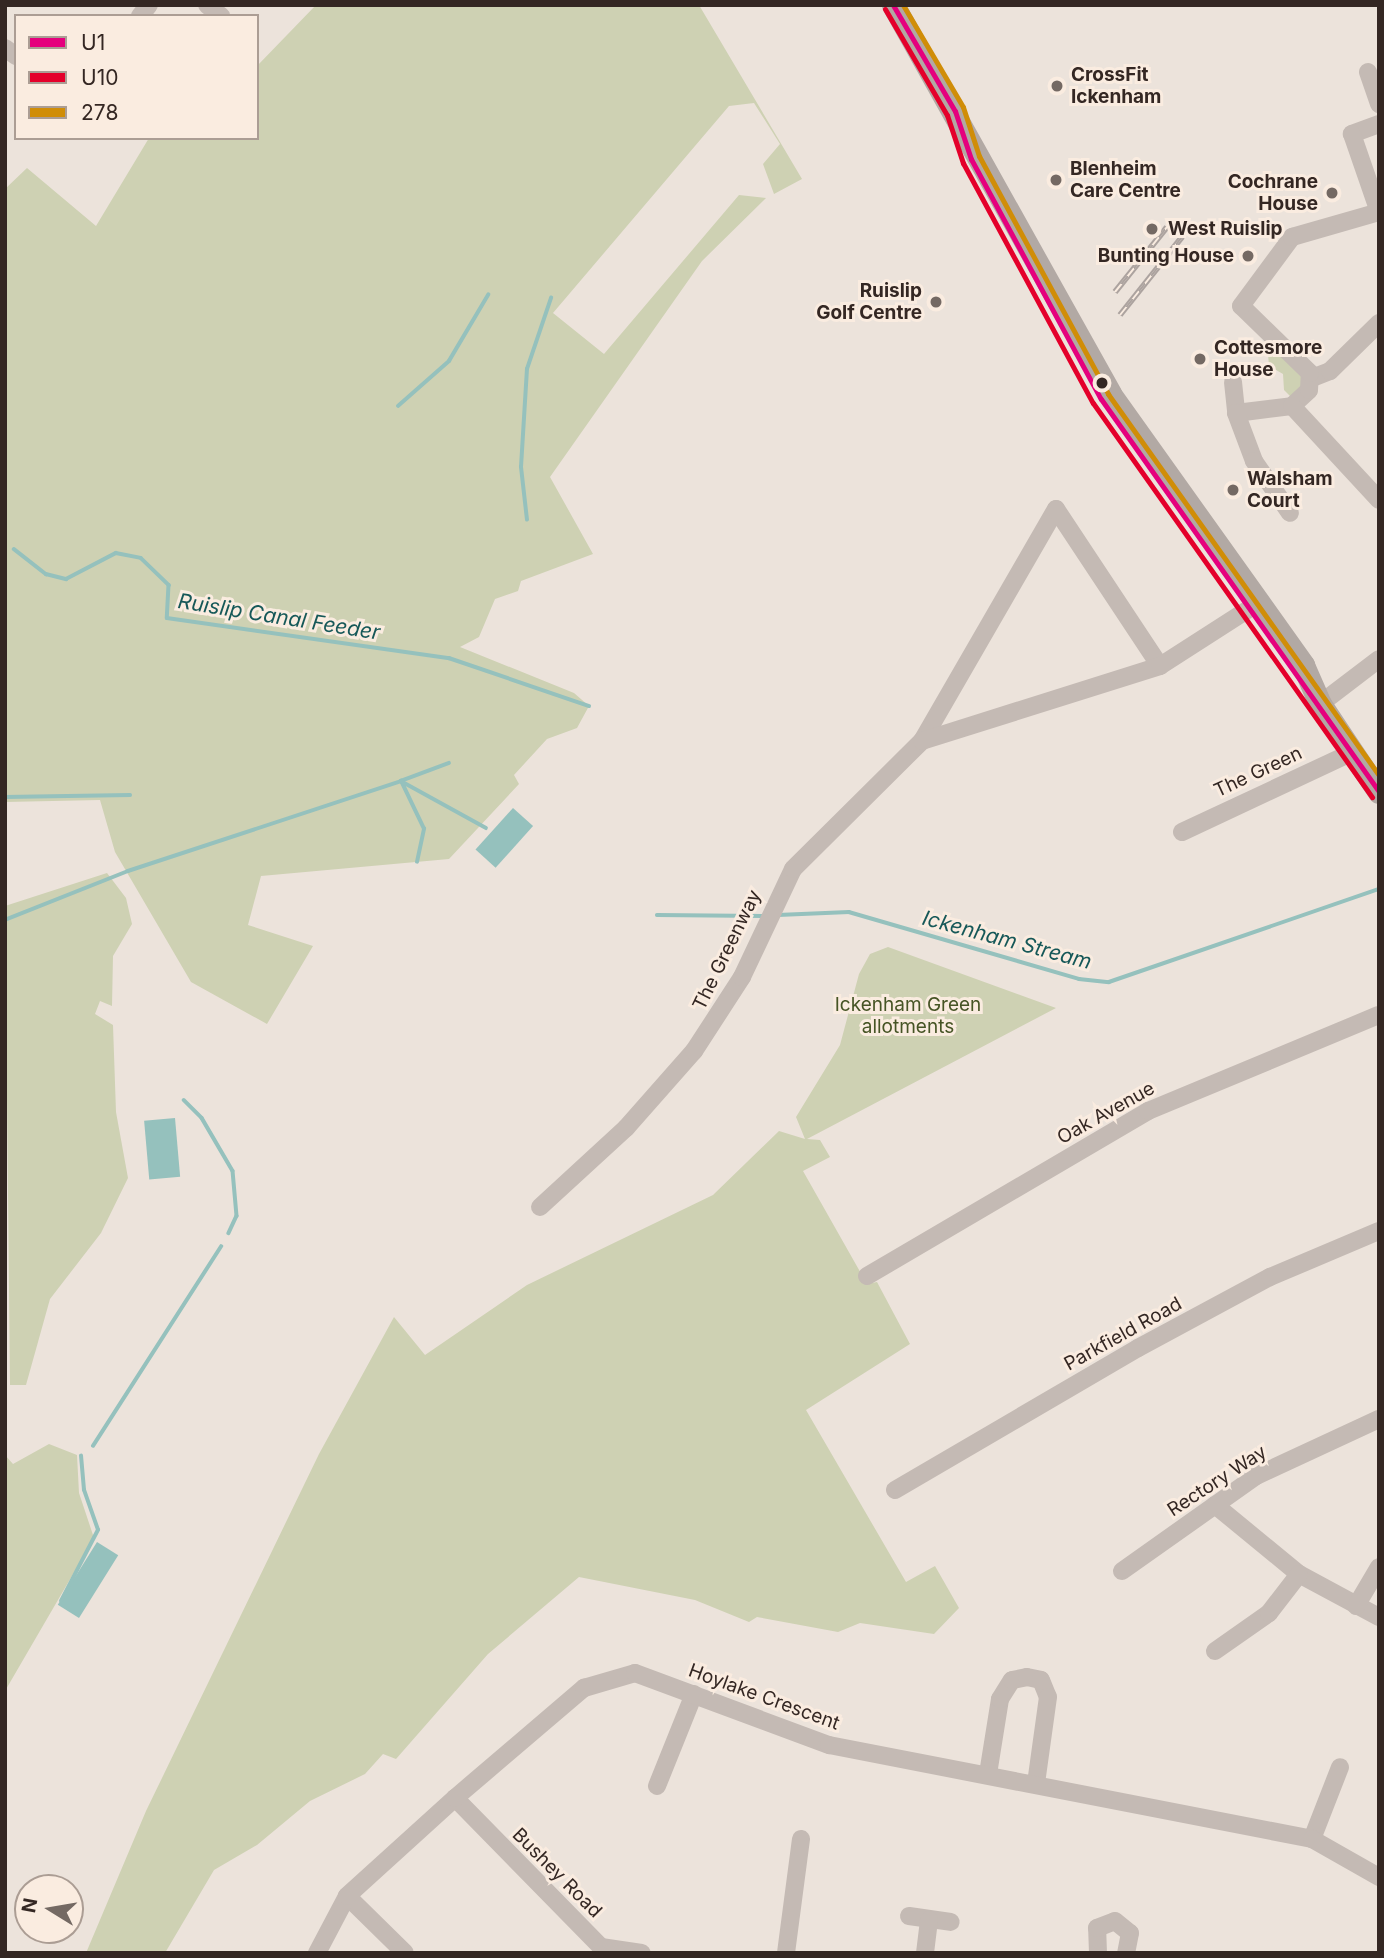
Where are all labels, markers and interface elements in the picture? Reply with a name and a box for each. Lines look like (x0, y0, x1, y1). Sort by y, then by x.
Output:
legend (14, 14, 259, 140)
text: U1 (81, 30, 105, 55)
place label: CrossFit Ickenham (1071, 64, 1161, 108)
text: U10 (81, 65, 118, 90)
marker: CrossFit Ickenham (1049, 78, 1065, 94)
text: 278 (81, 100, 118, 125)
place label: Blenheim Care Centre (1070, 158, 1181, 202)
place label: Cochrane House (1228, 171, 1318, 215)
marker: Blenheim Care Centre (1048, 172, 1064, 188)
marker: Cochrane House (1324, 185, 1340, 201)
place label: West Ruislip (1168, 218, 1283, 240)
marker: West Ruislip (1142, 219, 1162, 239)
place label: Bunting House (1098, 245, 1234, 267)
marker: Bunting House (1240, 248, 1256, 264)
place label: Ruislip Golf Centre (816, 280, 922, 324)
marker: Ruislip Golf Centre (928, 294, 944, 310)
place label: Cottesmore House (1214, 337, 1322, 381)
marker: Cottesmore House (1192, 351, 1208, 367)
unlabelled marker (1095, 376, 1109, 390)
place label: Walsham Court (1247, 468, 1333, 512)
marker: Walsham Court (1225, 482, 1241, 498)
water label: Ruislip Canal Feeder (176, 589, 382, 645)
street label: The Green (1210, 742, 1306, 802)
street label: The Greenway (688, 886, 766, 1014)
water label: Ickenham Stream (920, 905, 1094, 975)
park label: Ickenham Green allotments (835, 994, 981, 1038)
street label: Oak Avenue (1053, 1077, 1159, 1149)
street label: Parkfield Road (1060, 1292, 1186, 1376)
street label: Rectory Way (1163, 1441, 1271, 1521)
street label: Hoylake Crescent (685, 1659, 843, 1735)
street label: Bushey Road (507, 1823, 607, 1923)
north arrow (14, 1874, 84, 1944)
text: N (17, 1896, 43, 1915)

